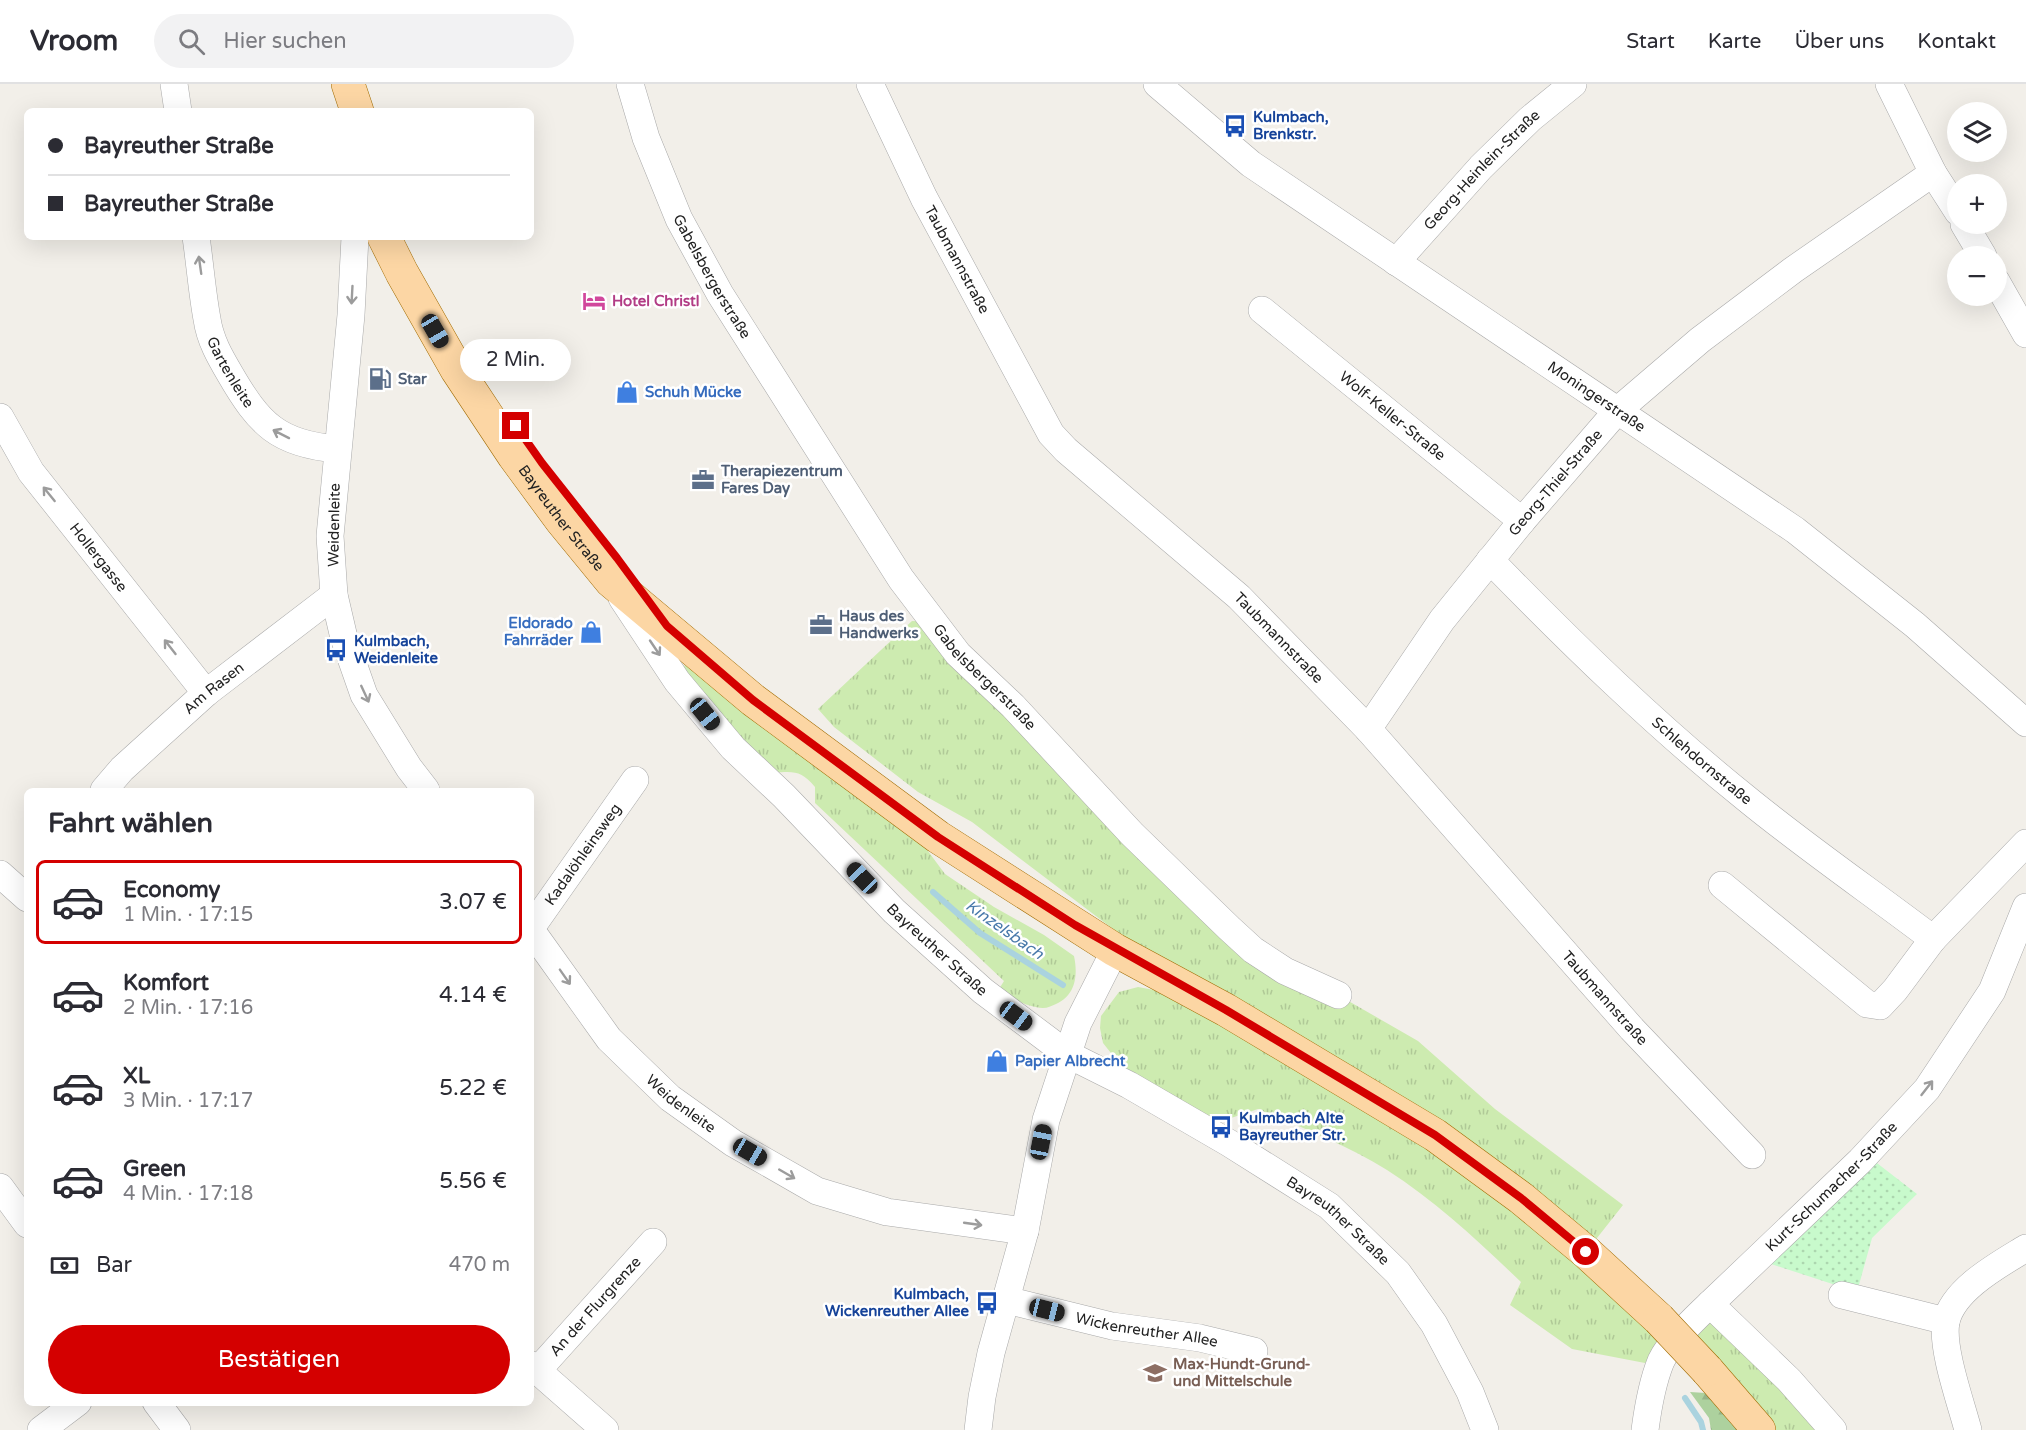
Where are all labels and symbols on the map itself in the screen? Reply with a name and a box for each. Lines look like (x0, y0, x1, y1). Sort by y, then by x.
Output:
street label: Georg-Heinlein-Straße (1420, 106, 1543, 234)
place label: Kulmbach, Brenkstr. (1253, 108, 1329, 143)
bus stop icon: Kulmbach, Brenkstr. (1222, 113, 1248, 139)
street label: Taubmannstraße (921, 202, 993, 317)
street label: Gabelsbergerstraße (669, 211, 755, 342)
one-way arrow (194, 256, 205, 275)
one-way arrow (346, 285, 357, 305)
hotel icon: Hotel Christl (581, 288, 607, 314)
place label: Hotel Christl (612, 292, 700, 310)
car (418, 311, 452, 351)
street label: Gartenleite (203, 334, 258, 411)
callout: 2 Min. (460, 339, 572, 381)
street label: Moningerstraße (1544, 357, 1649, 436)
fuel station icon: Star (367, 366, 393, 392)
street label: Wolf-Keller-Straße (1336, 367, 1449, 464)
place label: Star (398, 370, 427, 388)
shop icon: Schuh Mücke (614, 379, 640, 405)
place label: Schuh Mücke (645, 383, 742, 401)
route end (502, 412, 529, 439)
street label: Georg-Thiel-Straße (1505, 426, 1606, 539)
one-way arrow (273, 427, 291, 439)
street label: Bayreuther Straße (515, 461, 608, 575)
place label: Therapiezentrum Fares Day (720, 462, 843, 498)
office icon: Therapiezentrum Fares Day (690, 467, 716, 493)
street label: Weidenleite (324, 483, 344, 567)
one-way arrow (42, 487, 56, 502)
street label: Hollergasse (66, 519, 131, 595)
street label: Taubmannstraße (1230, 588, 1327, 687)
place label: Haus des Handwerks (839, 607, 919, 642)
office icon: Haus des Handwerks (808, 612, 834, 638)
place label: Eldorado Fahrräder (504, 614, 573, 649)
shop icon: Eldorado Fahrräder (578, 619, 604, 645)
street label: Gabelsbergerstraße (929, 620, 1040, 734)
place label: Kulmbach, Weidenleite (354, 632, 438, 667)
bus stop icon: Kulmbach, Weidenleite (323, 637, 349, 663)
one-way arrow (164, 639, 177, 655)
one-way arrow (649, 639, 661, 655)
street label: Am Rasen (180, 658, 248, 718)
one-way arrow (359, 685, 371, 703)
car (687, 694, 723, 734)
street label: Schlehdornstraße (1648, 713, 1756, 808)
street label: Kadalöhleinsweg (541, 800, 625, 909)
car (843, 859, 881, 897)
water label: Kinzelsbach (962, 896, 1048, 965)
street label: Bayreuther Straße (883, 900, 991, 1000)
street label: Taubmannstraße (1558, 947, 1651, 1049)
one-way arrow (559, 969, 571, 985)
car (996, 998, 1036, 1034)
shop icon: Papier Albrecht (984, 1048, 1010, 1074)
place label: Papier Albrecht (1015, 1052, 1126, 1071)
street label: Weidenleite (642, 1071, 719, 1137)
one-way arrow (1921, 1080, 1934, 1096)
place label: Kulmbach Alte Bayreuther Str. (1239, 1109, 1346, 1145)
bus stop icon: Kulmbach Alte Bayreuther Str. (1208, 1114, 1234, 1140)
street label: Kurt-Schumacher-Straße (1762, 1118, 1901, 1255)
car (1029, 1123, 1053, 1161)
car (730, 1135, 770, 1169)
one-way arrow (778, 1168, 795, 1180)
street label: Bayreuther Straße (1283, 1172, 1393, 1269)
one-way arrow (963, 1218, 983, 1229)
route start (1572, 1238, 1599, 1265)
street label: An der Flurgrenze (546, 1253, 645, 1360)
place label: Kulmbach, Wickenreuther Allee (825, 1285, 970, 1320)
bus stop icon: Kulmbach, Wickenreuther Allee (974, 1290, 1000, 1316)
car (1027, 1297, 1067, 1323)
street label: Wickenreuther Allee (1074, 1308, 1220, 1351)
place label: Max-Hundt-Grund- und Mittelschule (1173, 1355, 1311, 1390)
school or university icon: Max-Hundt-Grund- und Mittelschule (1142, 1360, 1168, 1386)

